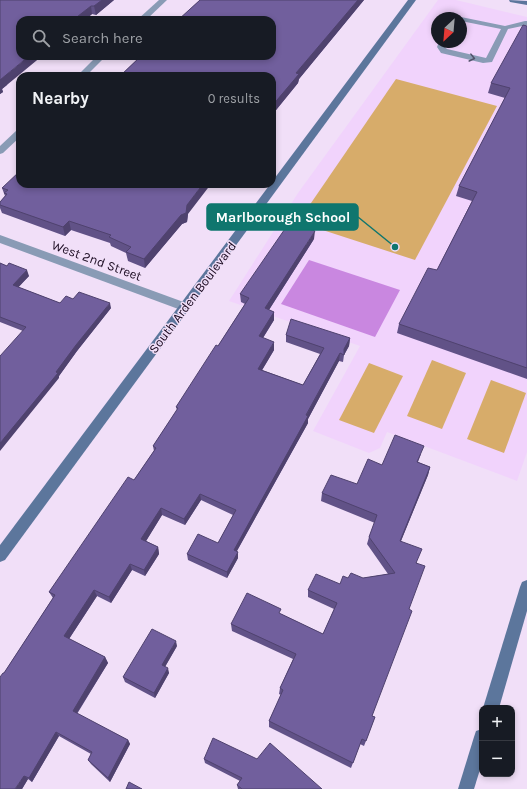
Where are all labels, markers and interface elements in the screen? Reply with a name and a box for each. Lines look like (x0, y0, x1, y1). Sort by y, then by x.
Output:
north arrow (431, 12, 467, 48)
search box (16, 16, 276, 60)
icon: search (30, 27, 52, 49)
text: Search here (62, 29, 143, 47)
one-way arrow (468, 53, 475, 62)
text: Nearby (32, 88, 89, 108)
text: 0 results (208, 91, 260, 106)
callout: Marlborough School (207, 204, 358, 230)
text: Marlborough School (216, 209, 350, 226)
street label: West 2nd Street (50, 237, 144, 284)
street label: South Arden Boulevard (146, 239, 239, 356)
map controls (479, 705, 515, 777)
button: + (479, 705, 515, 741)
button: − (479, 741, 515, 777)

